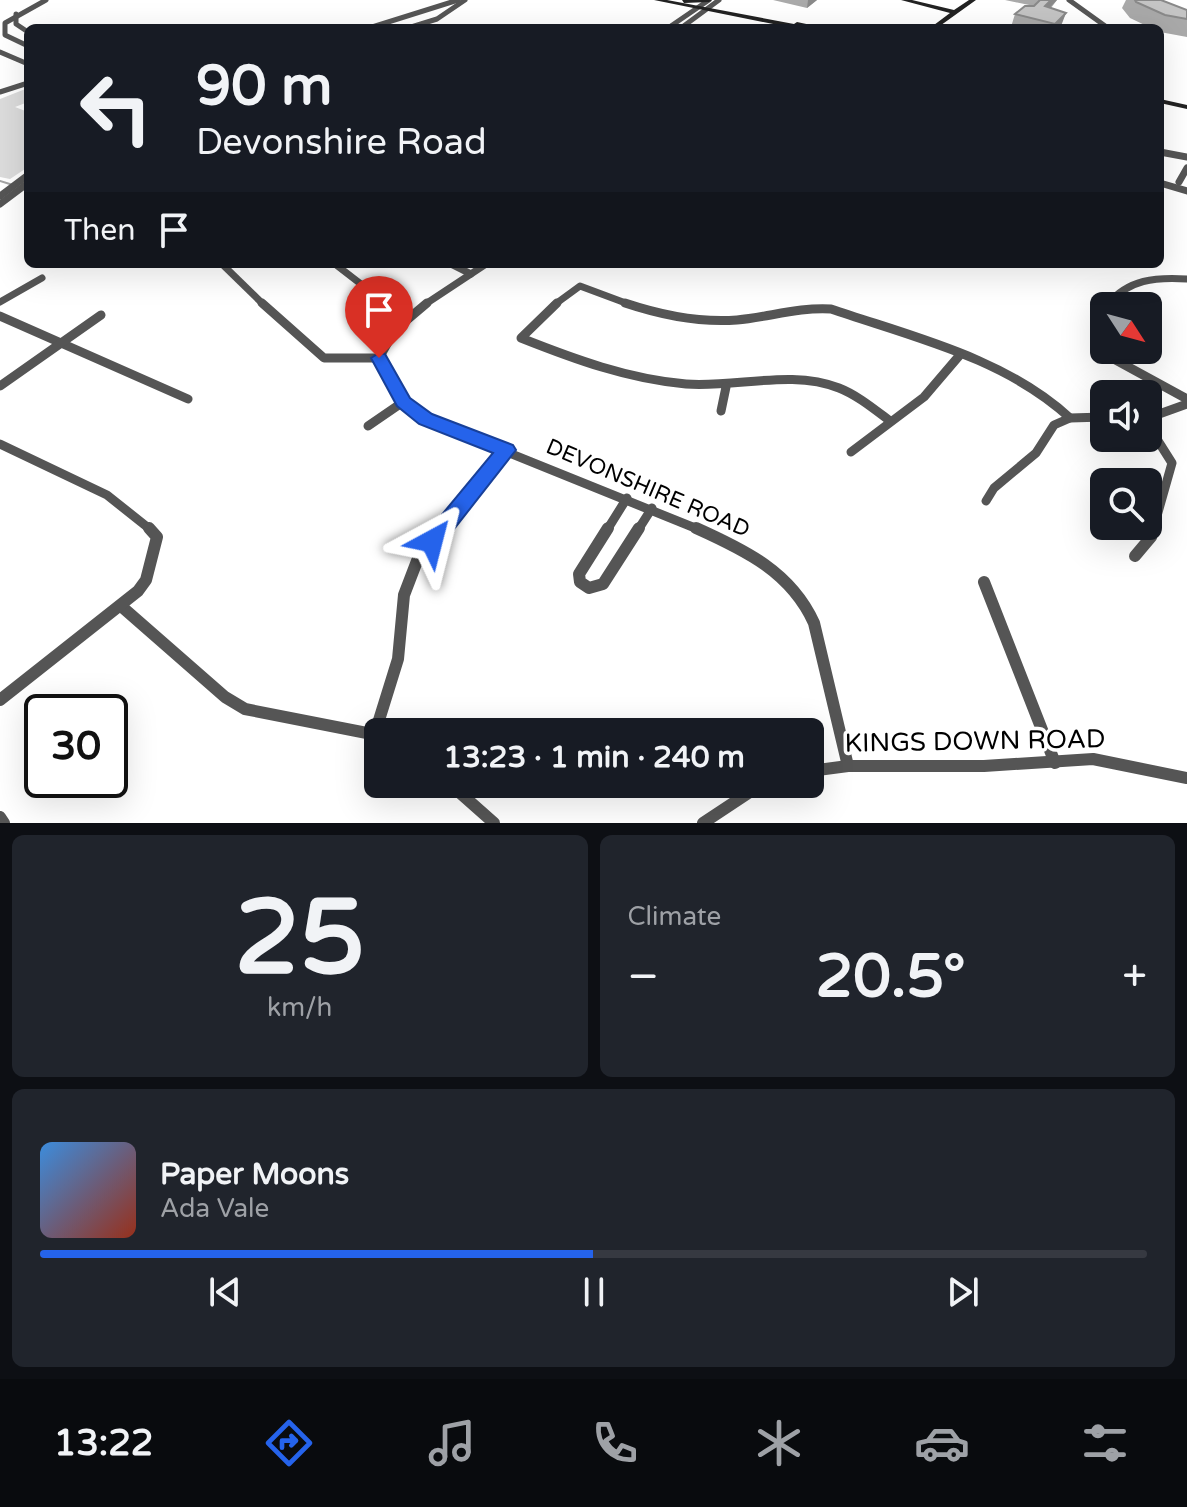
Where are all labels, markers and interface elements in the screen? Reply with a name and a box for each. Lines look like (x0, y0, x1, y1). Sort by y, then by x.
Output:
text: 90 m (196, 53, 332, 120)
icon: left (64, 56, 168, 160)
text: Devonshire Road (196, 121, 487, 164)
icon: arrive (152, 208, 196, 252)
text: Then (64, 212, 136, 249)
pin (345, 276, 413, 358)
icon: arrive (357, 288, 401, 332)
north arrow (1090, 292, 1162, 364)
map controls (1090, 292, 1162, 540)
button: sound (1090, 380, 1162, 452)
street label: DEVONSHIRE ROAD (542, 433, 754, 543)
button: search (1090, 468, 1162, 540)
position arrow (390, 499, 474, 583)
speed limit sign: 30 (24, 694, 128, 798)
street label: KINGS DOWN ROAD (844, 723, 1106, 759)
text: 13:23 · 1 min · 240 m (443, 739, 745, 776)
text: 25 (234, 877, 365, 1002)
text: Climate (628, 901, 721, 932)
text: 20.5° (815, 941, 966, 1013)
text: − (628, 951, 659, 1004)
text: + (1122, 951, 1147, 1004)
text: km/h (267, 992, 332, 1023)
text: Paper Moons (160, 1156, 349, 1193)
text: Ada Vale (160, 1193, 269, 1224)
icon: previous (203, 1270, 247, 1314)
icon: pause (572, 1270, 616, 1314)
icon: next (941, 1270, 985, 1314)
icon: directions (261, 1415, 317, 1471)
icon: music (424, 1415, 480, 1471)
icon: phone (587, 1415, 643, 1471)
icon: climate (751, 1415, 807, 1471)
icon: car (914, 1415, 970, 1471)
icon: filters (1077, 1415, 1133, 1471)
text: 13:22 (54, 1422, 153, 1465)

